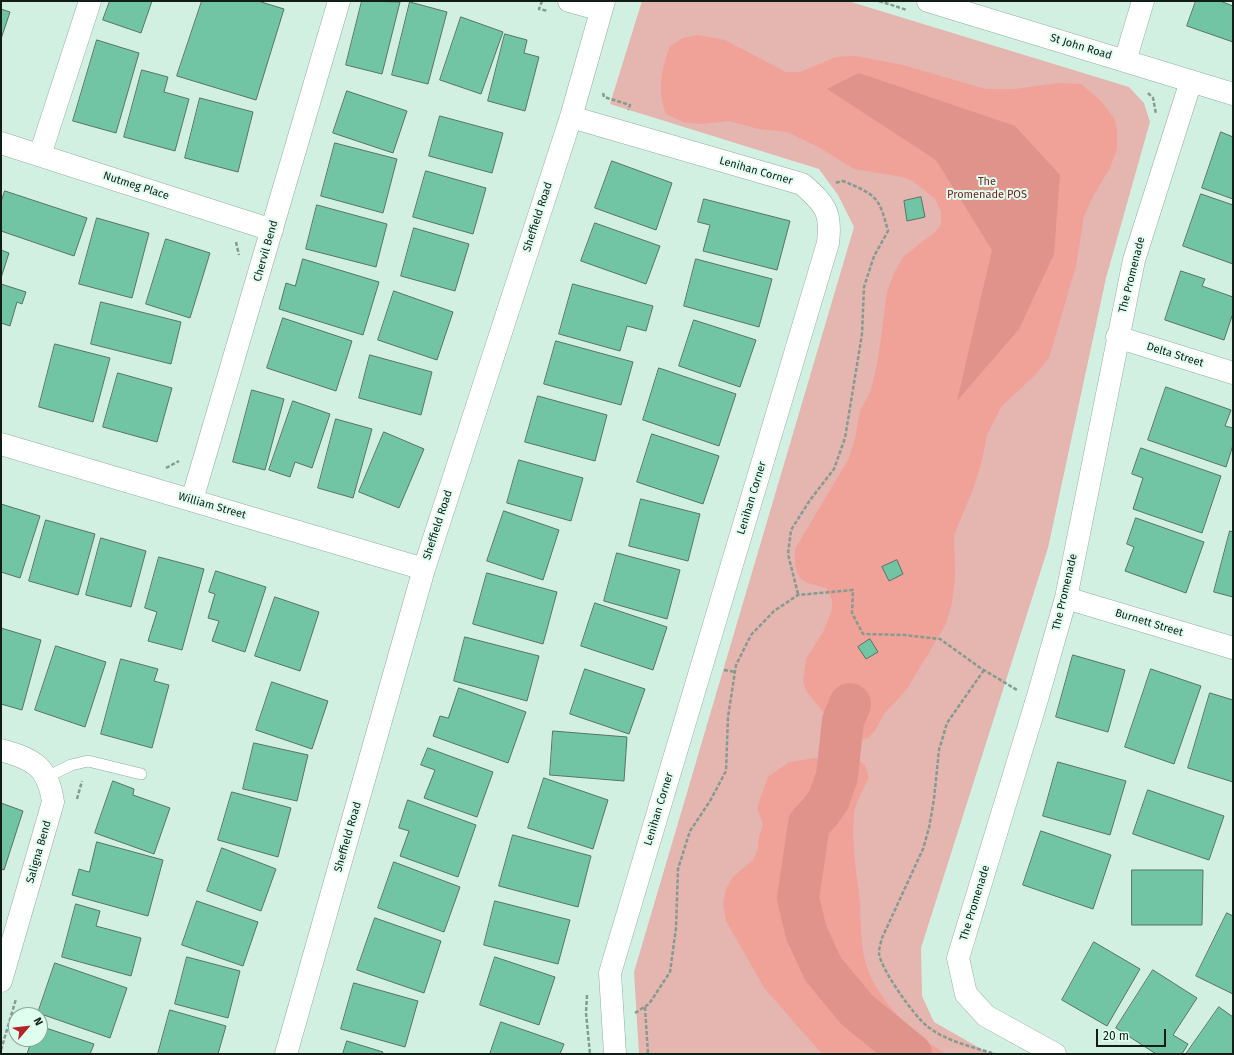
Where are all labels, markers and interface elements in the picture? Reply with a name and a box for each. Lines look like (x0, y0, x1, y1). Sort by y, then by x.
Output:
street label: St John Road (1049, 31, 1113, 63)
street label: Lenihan Corner (718, 154, 794, 188)
street label: Nutmeg Place (101, 169, 171, 203)
park label: The Promenade POS (947, 175, 1027, 201)
street label: Sheffield Road (521, 180, 555, 254)
street label: Chervil Bend (251, 219, 281, 283)
street label: The Promenade (1116, 236, 1148, 314)
street label: Delta Street (1145, 340, 1205, 370)
street label: Lenihan Corner (735, 460, 769, 536)
street label: Sheffield Road (421, 488, 455, 562)
street label: William Street (177, 490, 247, 522)
street label: The Promenade (1050, 553, 1080, 631)
street label: Burnett Street (1113, 606, 1185, 640)
street label: Lenihan Corner (642, 771, 676, 847)
street label: Sheffield Road (332, 800, 364, 874)
street label: Saligna Bend (24, 819, 54, 885)
street label: The Promenade (957, 864, 993, 942)
north arrow (8, 1007, 48, 1047)
text: N (31, 1015, 46, 1028)
scale bar (1098, 1021, 1168, 1047)
text: 20 m (1103, 1029, 1129, 1043)

